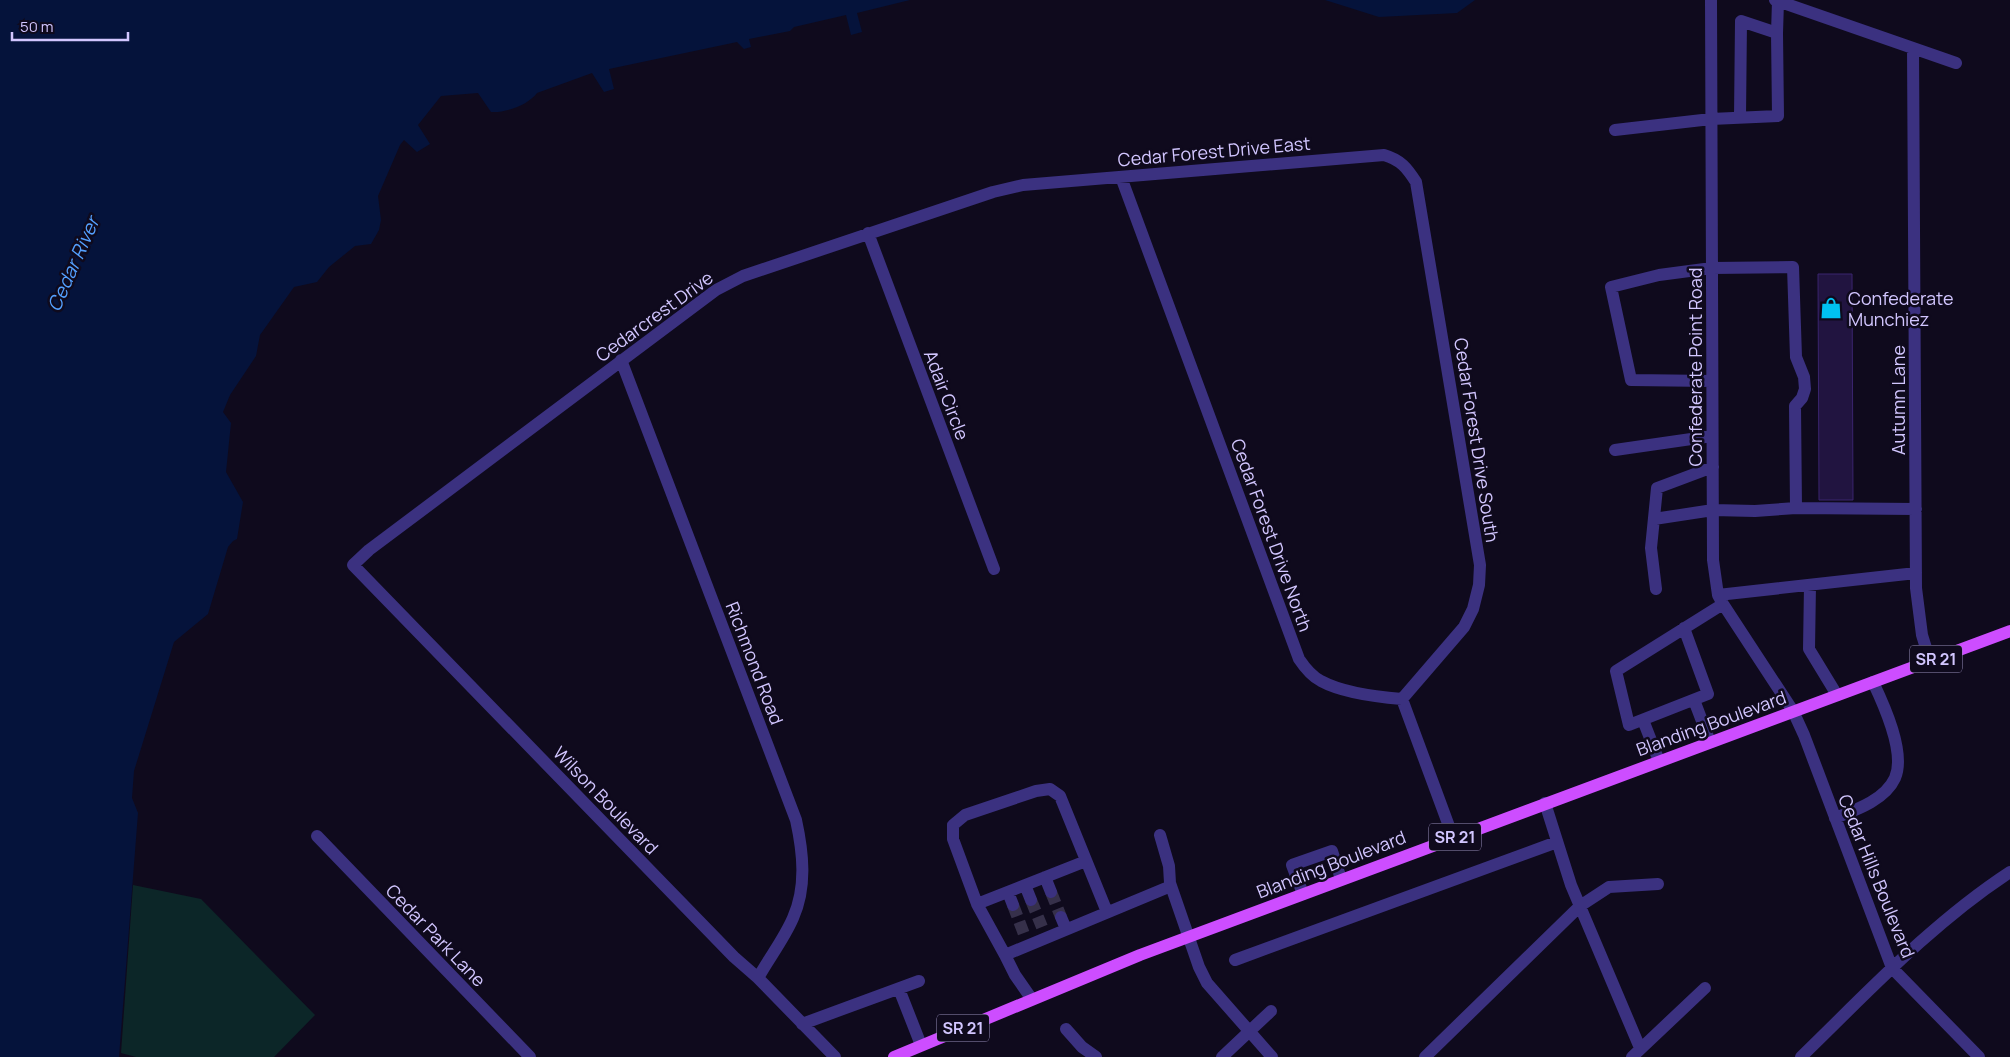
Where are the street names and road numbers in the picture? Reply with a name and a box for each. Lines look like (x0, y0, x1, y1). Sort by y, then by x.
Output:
street label: Cedar Forest Drive East (1117, 131, 1311, 171)
street label: Cedarcrest Drive (591, 265, 717, 367)
street label: Confederate Point Road (1683, 268, 1707, 466)
street label: Cedar Forest Drive South (1449, 336, 1505, 544)
street label: Autumn Lane (1886, 345, 1910, 455)
street label: Adair Circle (919, 347, 975, 443)
street label: Cedar Forest Drive North (1226, 435, 1318, 635)
street label: Richmond Road (721, 598, 789, 728)
road number: SR 21 (1910, 646, 1962, 672)
street label: Blanding Boulevard (1633, 685, 1789, 761)
street label: Wilson Boulevard (548, 741, 664, 859)
street label: Cedar Hills Boulevard (1833, 791, 1921, 961)
street label: Blanding Boulevard (1253, 824, 1409, 904)
road number: SR 21 (1429, 824, 1481, 850)
street label: Cedar Park Lane (381, 878, 491, 992)
road number: SR 21 (937, 1014, 989, 1042)

